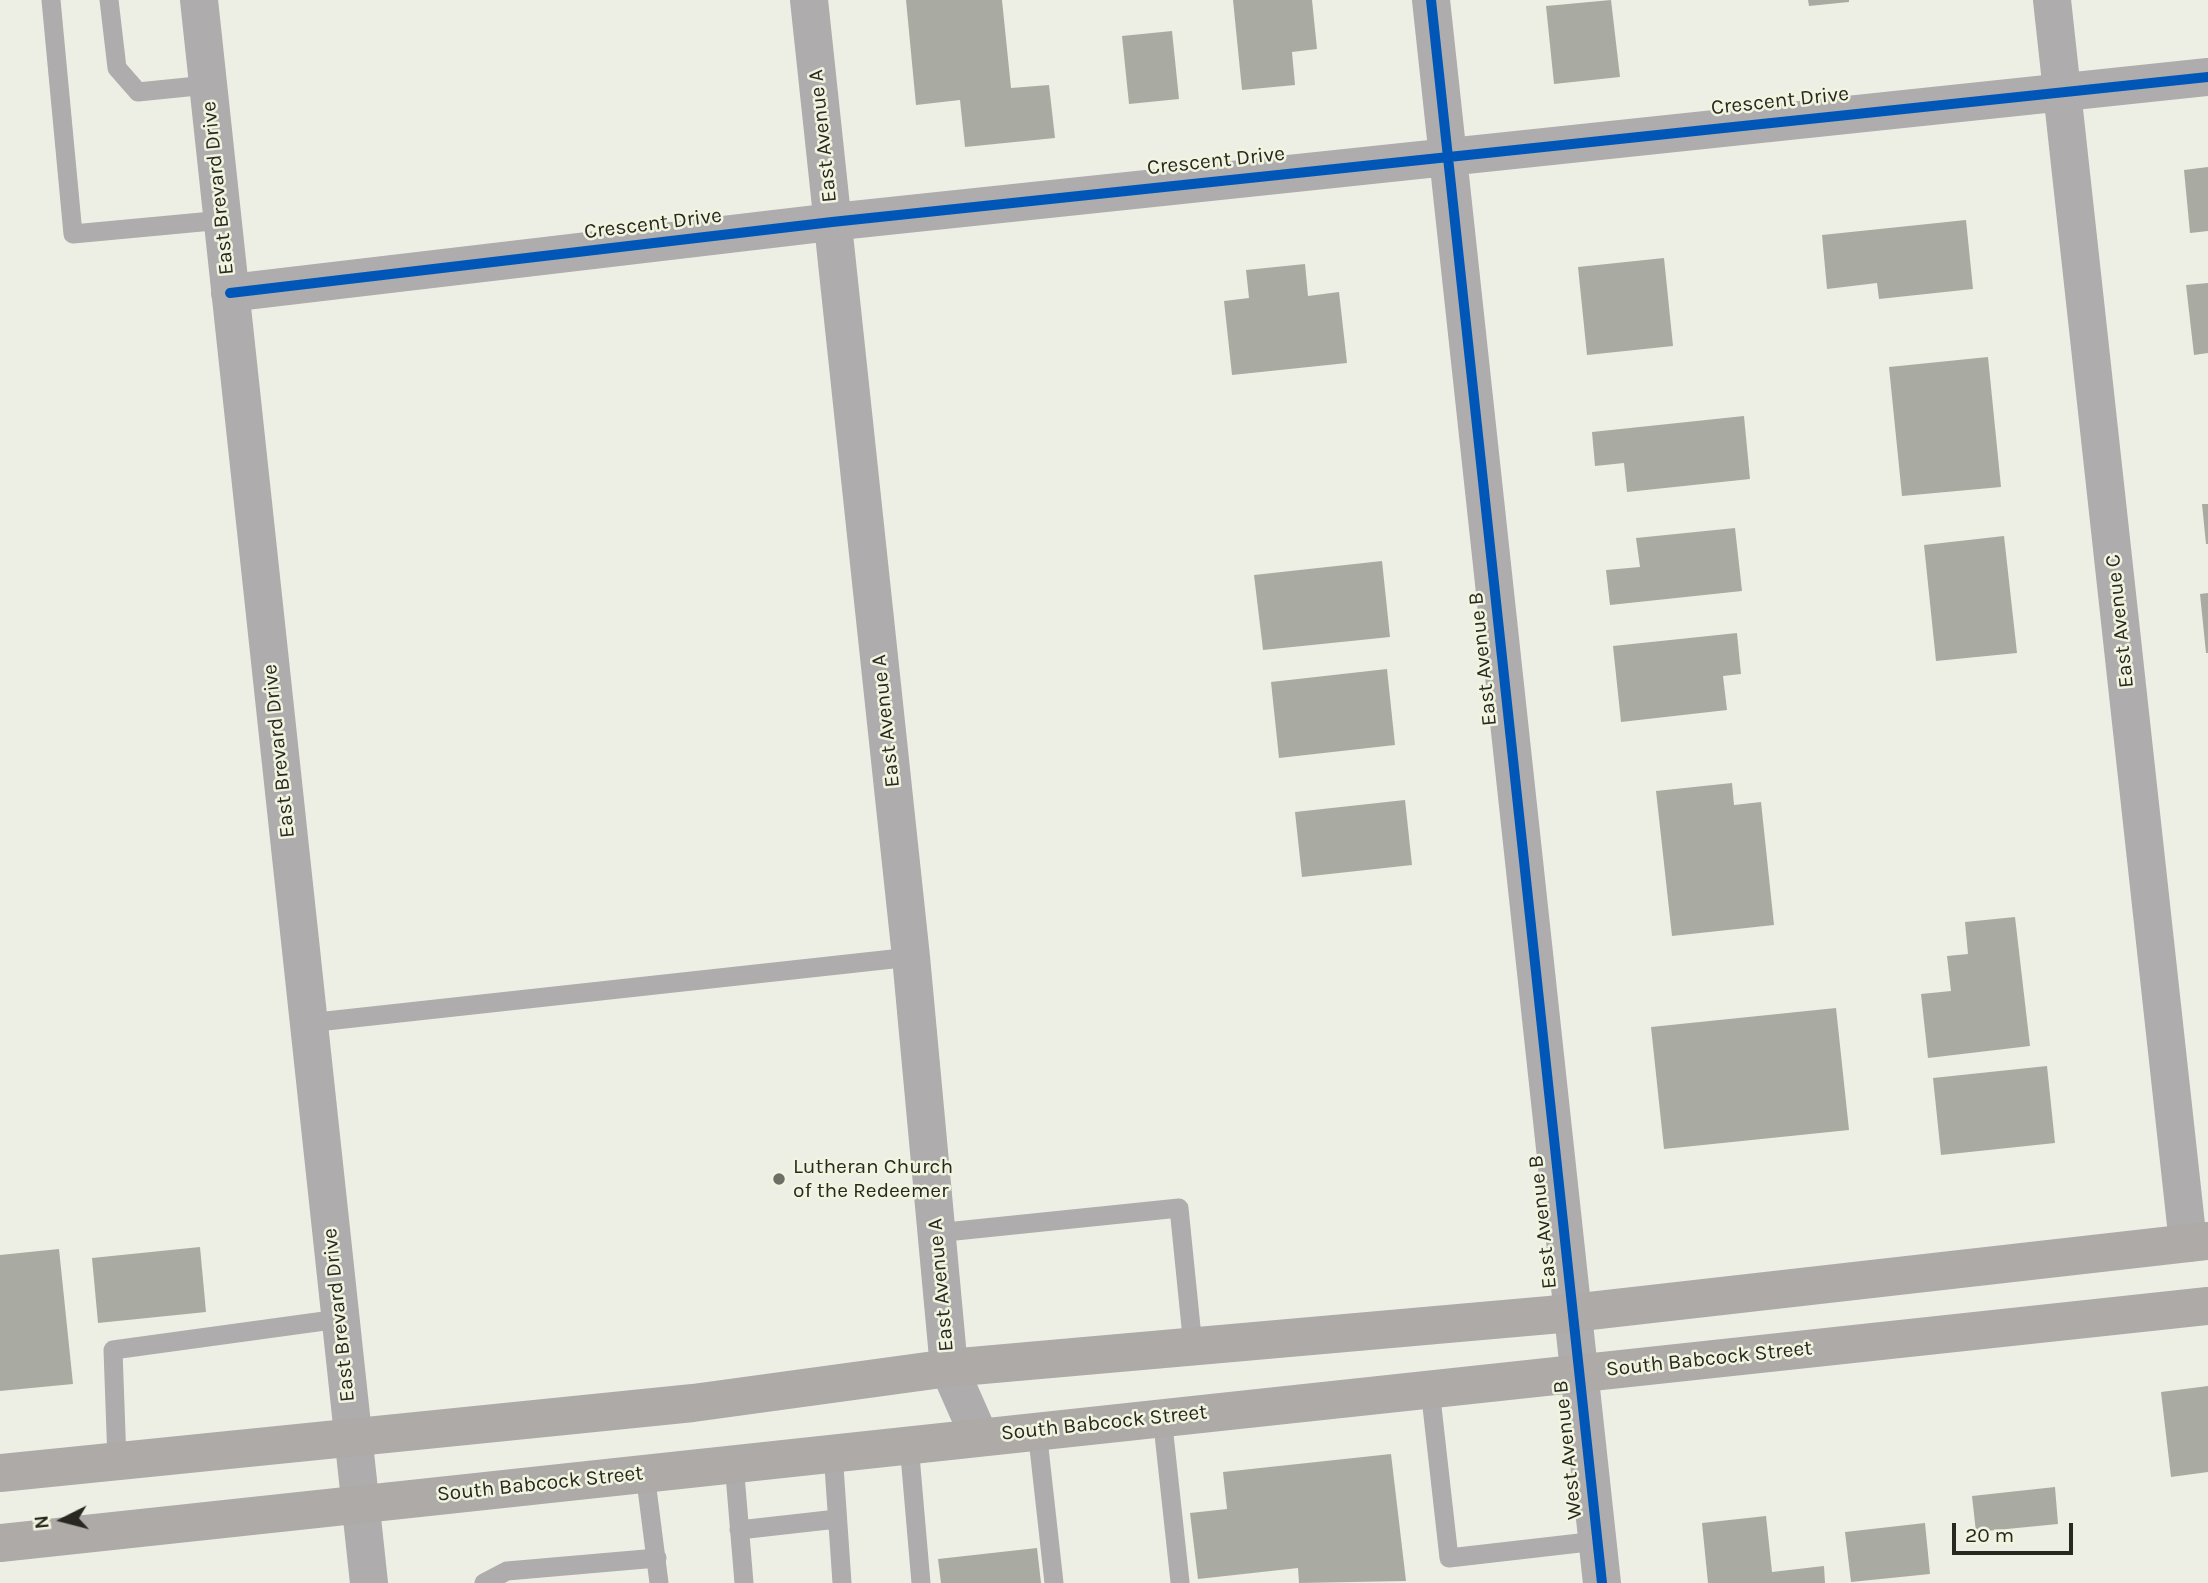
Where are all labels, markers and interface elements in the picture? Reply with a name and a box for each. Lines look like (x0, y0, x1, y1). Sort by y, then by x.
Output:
street label: East Avenue A (803, 68, 843, 204)
street label: Crescent Drive (1710, 81, 1850, 121)
street label: East Brevard Drive (196, 100, 240, 276)
street label: Crescent Drive (1146, 141, 1286, 181)
street label: Crescent Drive (583, 203, 723, 245)
street label: East Avenue C (2100, 553, 2140, 689)
street label: East Avenue B (1463, 591, 1503, 727)
street label: East Avenue A (866, 653, 906, 789)
street label: East Brevard Drive (257, 663, 301, 839)
place label: Lutheran Church of the Redeemer (793, 1154, 953, 1204)
street label: East Avenue B (1523, 1154, 1563, 1290)
marker: Lutheran Church of the Redeemer (771, 1171, 787, 1187)
street label: East Avenue A (923, 1217, 959, 1353)
street label: East Brevard Drive (317, 1227, 361, 1403)
street label: South Babcock Street (1605, 1336, 1813, 1382)
street label: West Avenue B (1548, 1379, 1588, 1521)
street label: South Babcock Street (1000, 1400, 1208, 1446)
street label: South Babcock Street (436, 1461, 644, 1507)
north arrow (28, 1485, 98, 1555)
scale bar (1956, 1510, 2077, 1554)
text: N (30, 1514, 54, 1530)
text: 20 m (1965, 1523, 2014, 1547)

